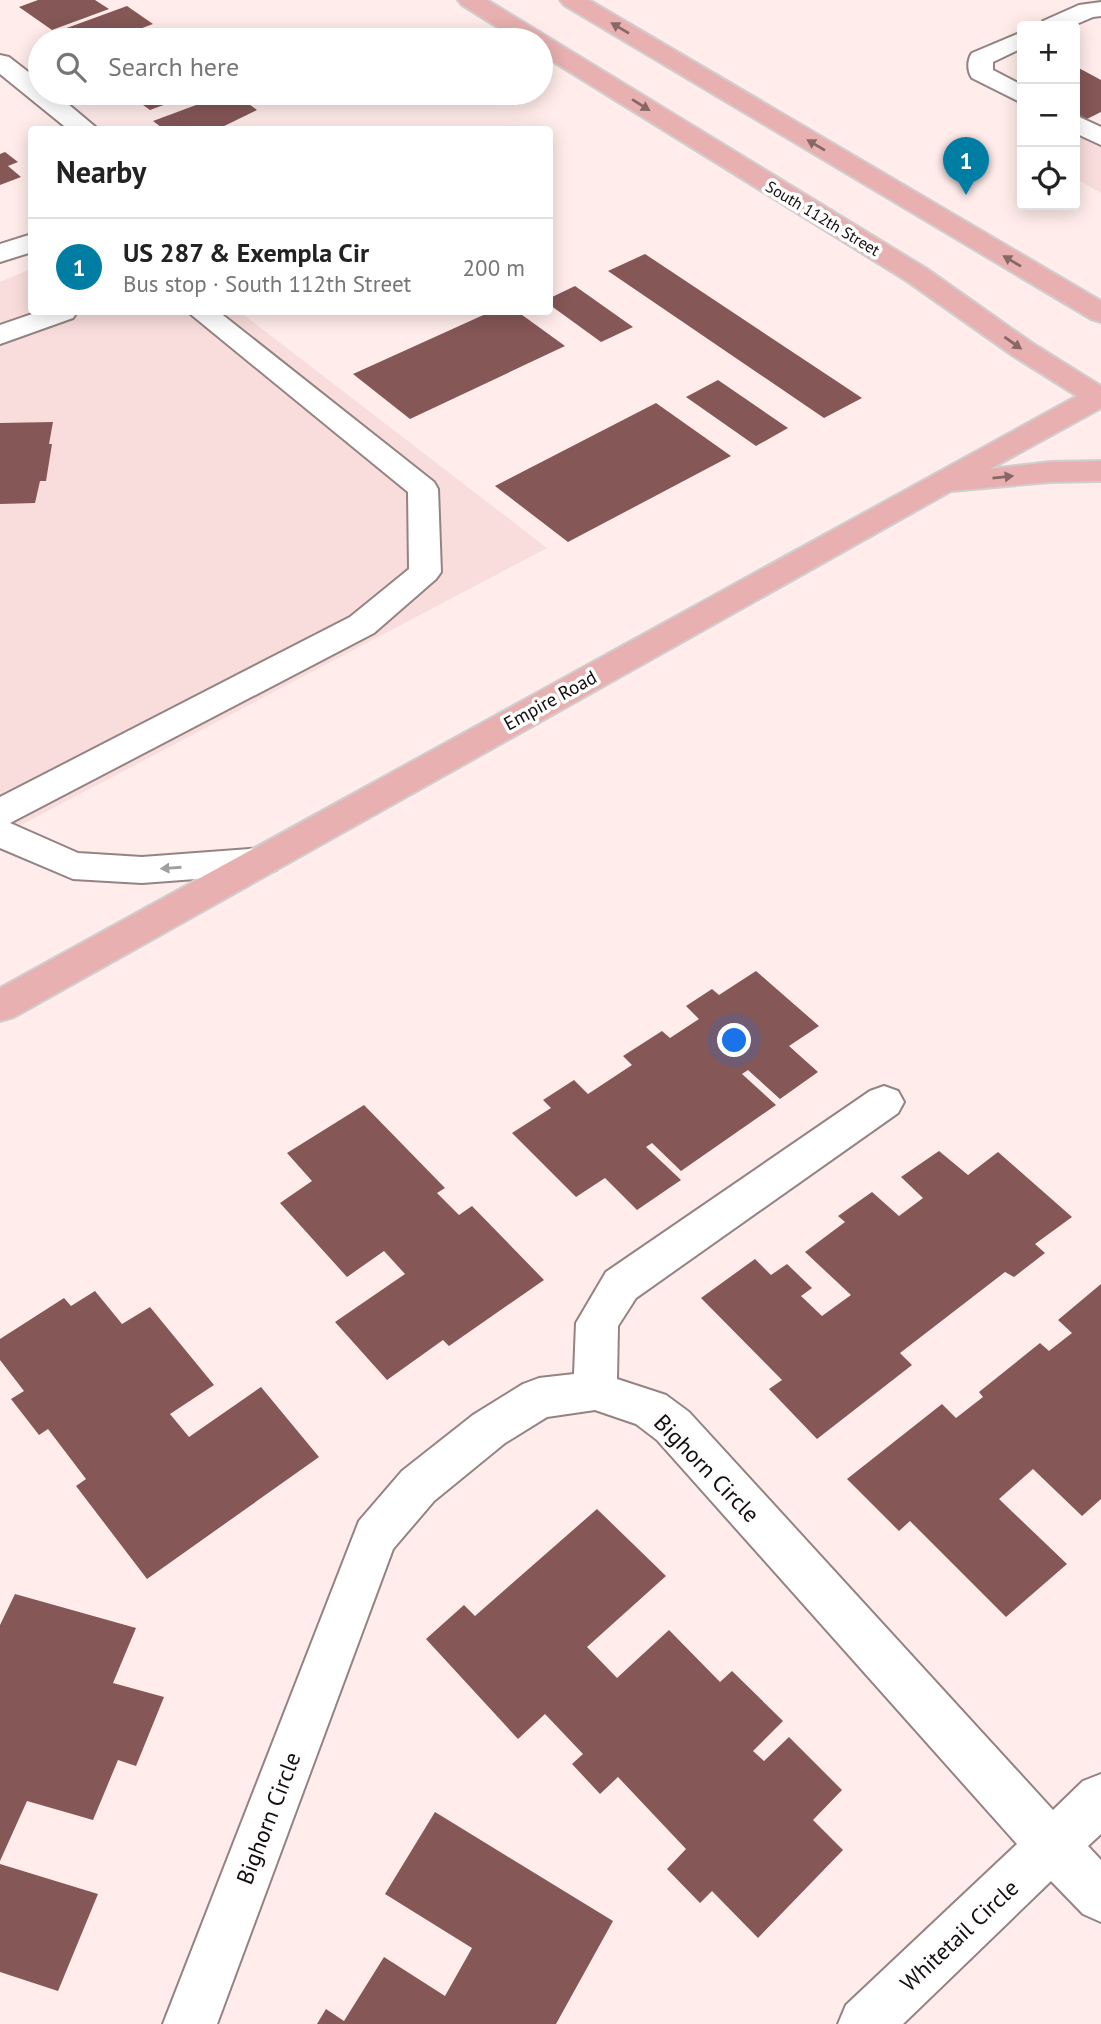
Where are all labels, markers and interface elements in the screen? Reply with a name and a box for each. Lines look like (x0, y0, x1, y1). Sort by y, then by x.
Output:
map controls (1017, 21, 1080, 210)
button: + (1017, 21, 1080, 84)
one-way arrow (611, 22, 630, 35)
search box (28, 28, 553, 105)
icon: search (52, 48, 90, 86)
text: Search here (108, 50, 239, 83)
button: − (1017, 84, 1080, 147)
one-way arrow (631, 99, 650, 112)
pin: 1 (943, 137, 989, 195)
one-way arrow (806, 138, 825, 151)
button: locate (1017, 147, 1080, 210)
text: Nearby (56, 152, 146, 191)
street label: South 112th Street (762, 176, 884, 260)
text: US 287 & Exempla Cir (123, 236, 369, 269)
text: 1 (72, 253, 86, 282)
text: 200 m (463, 253, 525, 282)
one-way arrow (1002, 254, 1021, 267)
text: Bus stop · South 112th Street (123, 269, 411, 298)
one-way arrow (1004, 336, 1022, 350)
one-way arrow (993, 472, 1015, 483)
street label: Empire Road (499, 665, 601, 735)
one-way arrow (159, 863, 181, 874)
your location (717, 1023, 751, 1057)
street label: Bighorn Circle (648, 1408, 766, 1528)
street label: Bighorn Circle (230, 1748, 306, 1888)
street label: Whitetail Circle (894, 1873, 1024, 1997)

